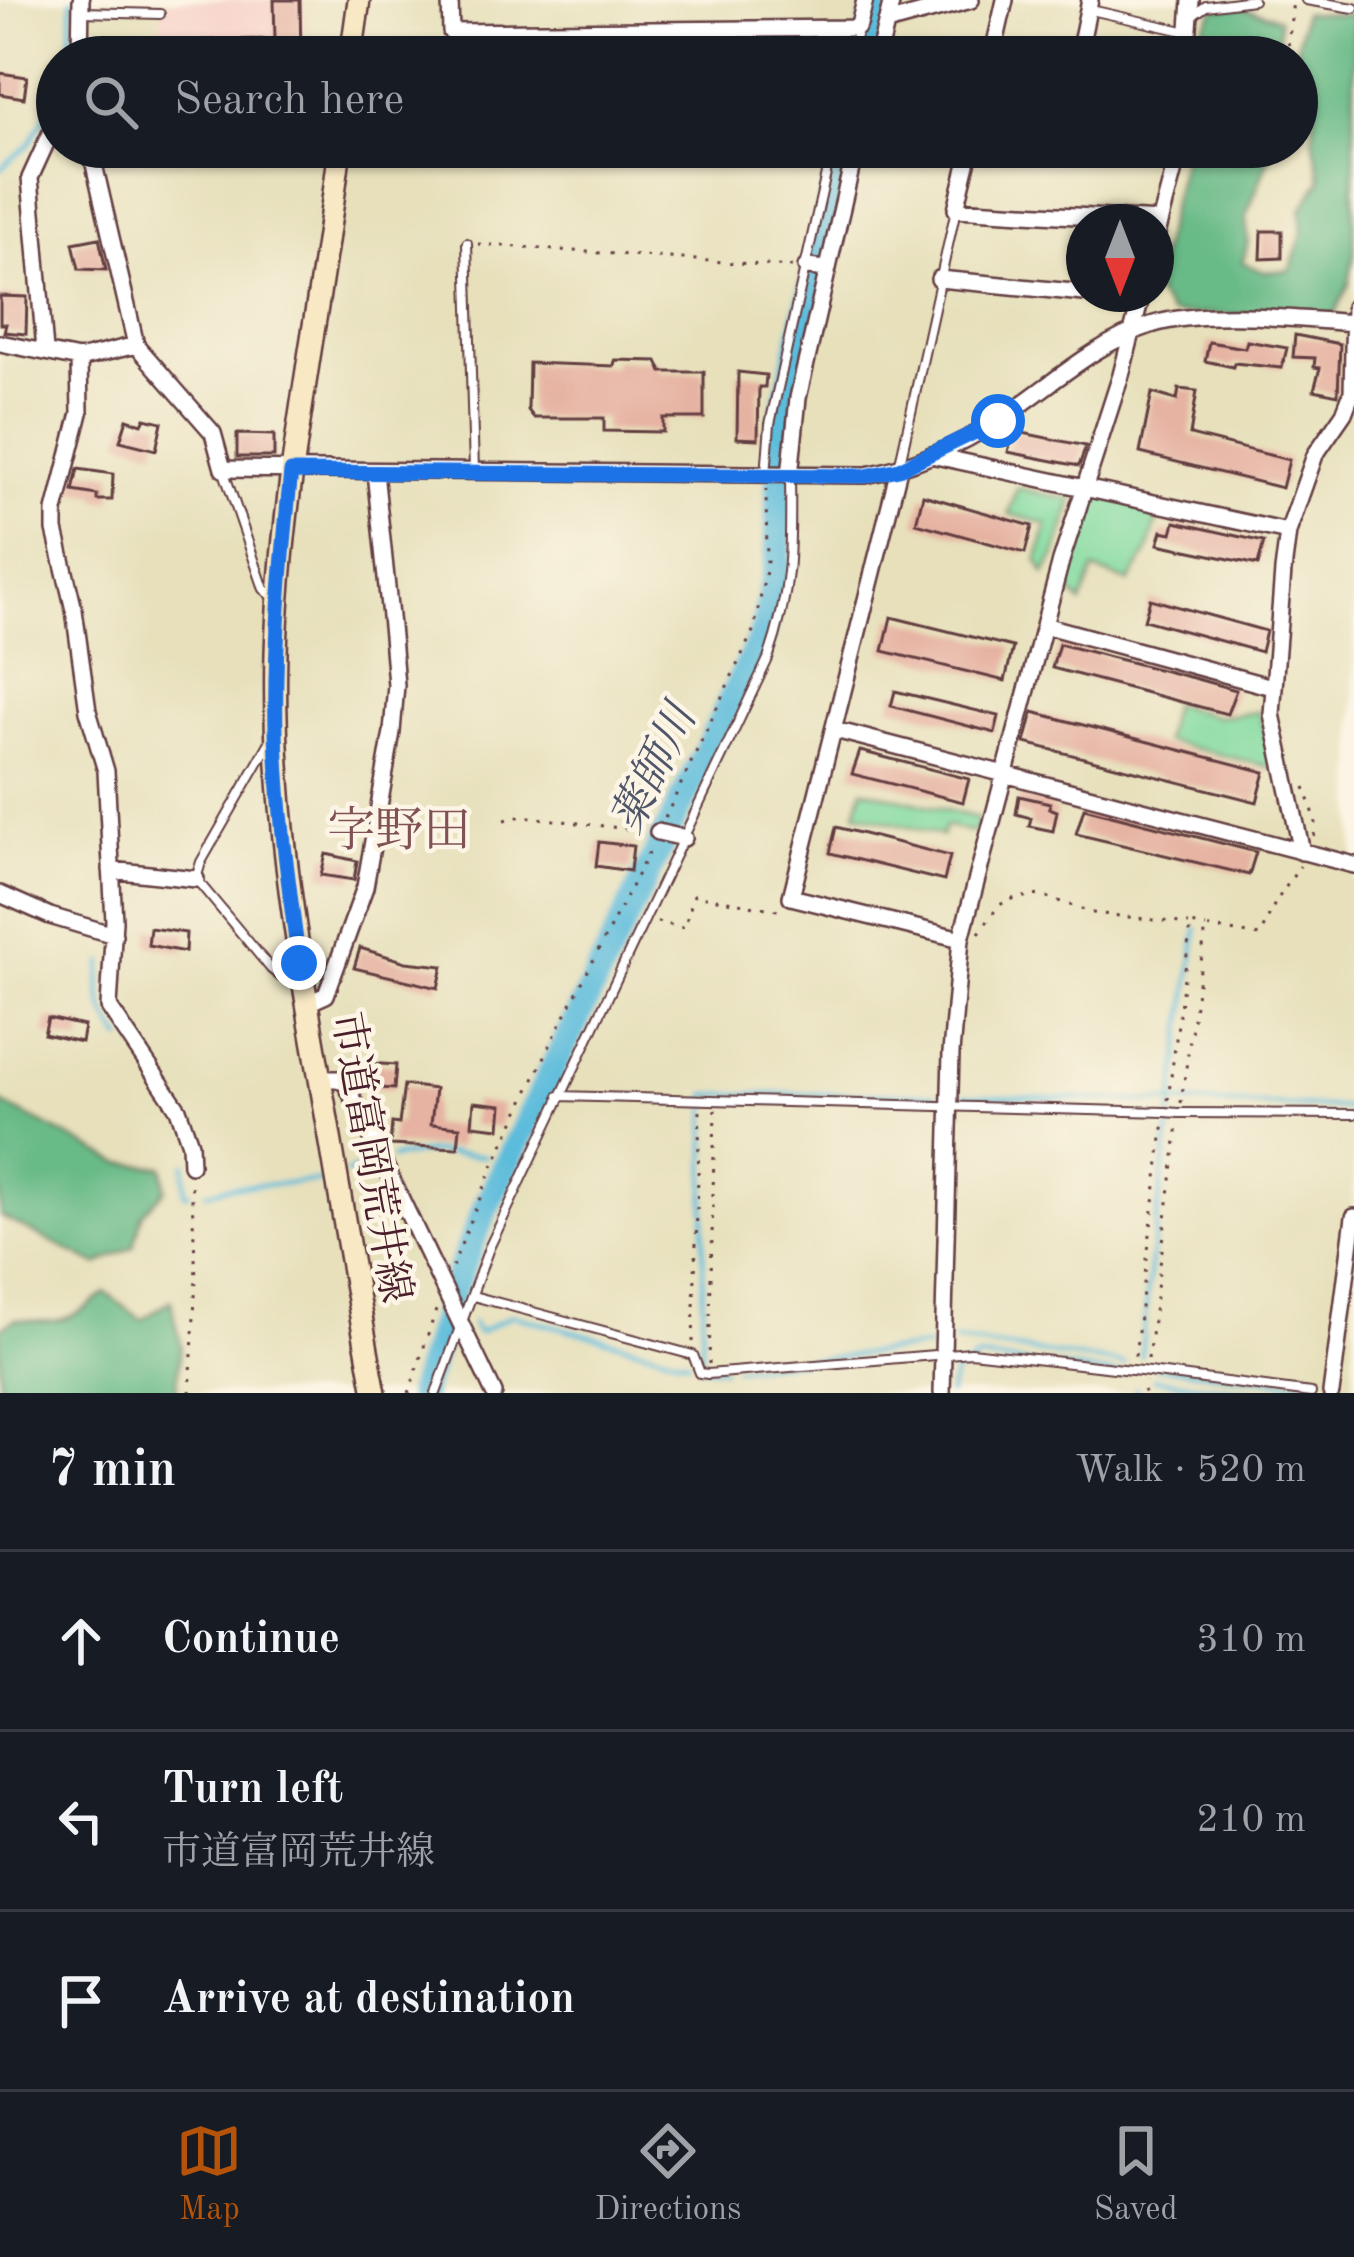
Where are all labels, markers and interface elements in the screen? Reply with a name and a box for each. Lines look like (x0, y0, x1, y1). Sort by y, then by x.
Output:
search box (36, 36, 1318, 168)
icon: search (78, 69, 144, 135)
text: Search here (174, 79, 404, 124)
north arrow (1066, 204, 1174, 312)
route start (971, 394, 1025, 448)
water label: 薬師川 (603, 693, 708, 841)
district label: 字野田 (327, 805, 471, 857)
route end (272, 936, 326, 990)
street label: 市道富岡荒井線 (323, 1009, 419, 1306)
text: 7 min (48, 1446, 176, 1497)
text: Walk · 520 m (1075, 1451, 1306, 1490)
icon: ahead (48, 1608, 114, 1674)
text: Continue (162, 1618, 340, 1663)
text: 310 m (1196, 1621, 1306, 1660)
text: Turn left (162, 1768, 343, 1813)
icon: left (48, 1788, 114, 1854)
text: 210 m (1196, 1801, 1306, 1840)
text: 市道富岡荒井線 (162, 1834, 435, 1873)
icon: arrive (48, 1968, 114, 2034)
text: Arrive at destination (162, 1978, 575, 2023)
tab: Map (176, 2118, 242, 2231)
tab: Directions (595, 2118, 741, 2231)
tab: Saved (1094, 2118, 1178, 2231)

